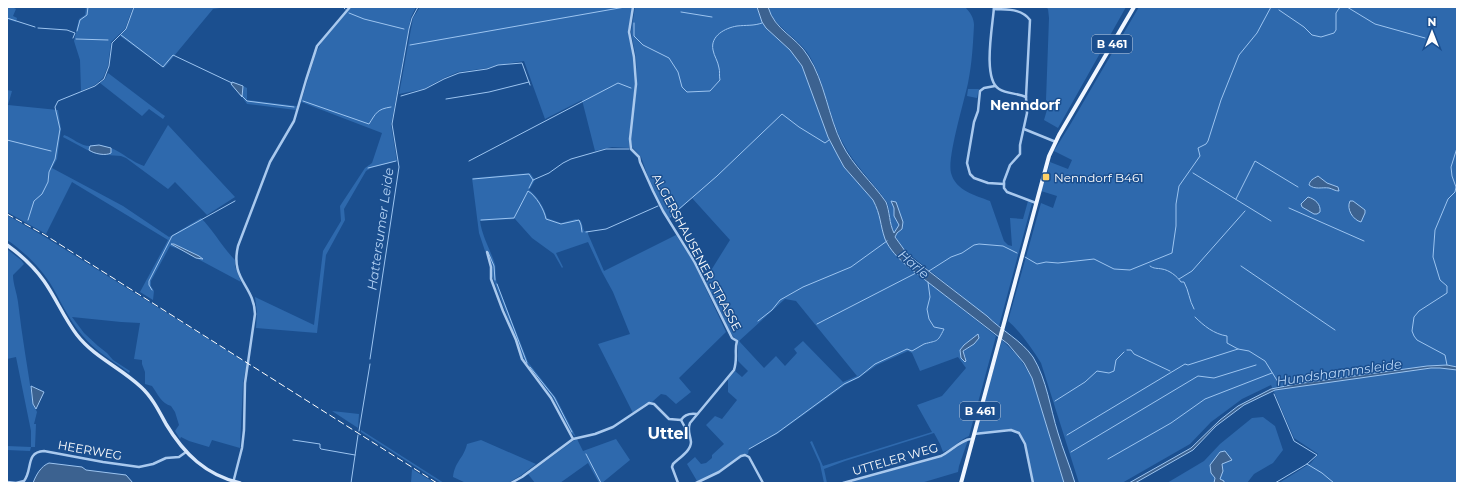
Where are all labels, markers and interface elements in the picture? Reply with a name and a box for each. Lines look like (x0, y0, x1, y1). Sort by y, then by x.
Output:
north arrow (1412, 12, 1452, 52)
text: N (1428, 15, 1436, 29)
road number: B 461 (1092, 35, 1132, 53)
district label: Nenndorf (990, 96, 1061, 114)
water label: Hattersumer Leide (363, 167, 397, 291)
place label: Nenndorf B461 (1054, 170, 1144, 185)
street label: ALGERSHAUSENER STRASSE (649, 171, 745, 333)
marker: Nenndorf B461 (1041, 172, 1051, 182)
water label: Harle (895, 246, 933, 282)
water label: Hundshammsleide (1275, 355, 1403, 389)
road number: B 461 (960, 402, 1000, 420)
district label: Uttel (648, 424, 688, 443)
street label: HEERWEG (57, 437, 123, 463)
street label: UTTELER WEG (850, 440, 940, 478)

